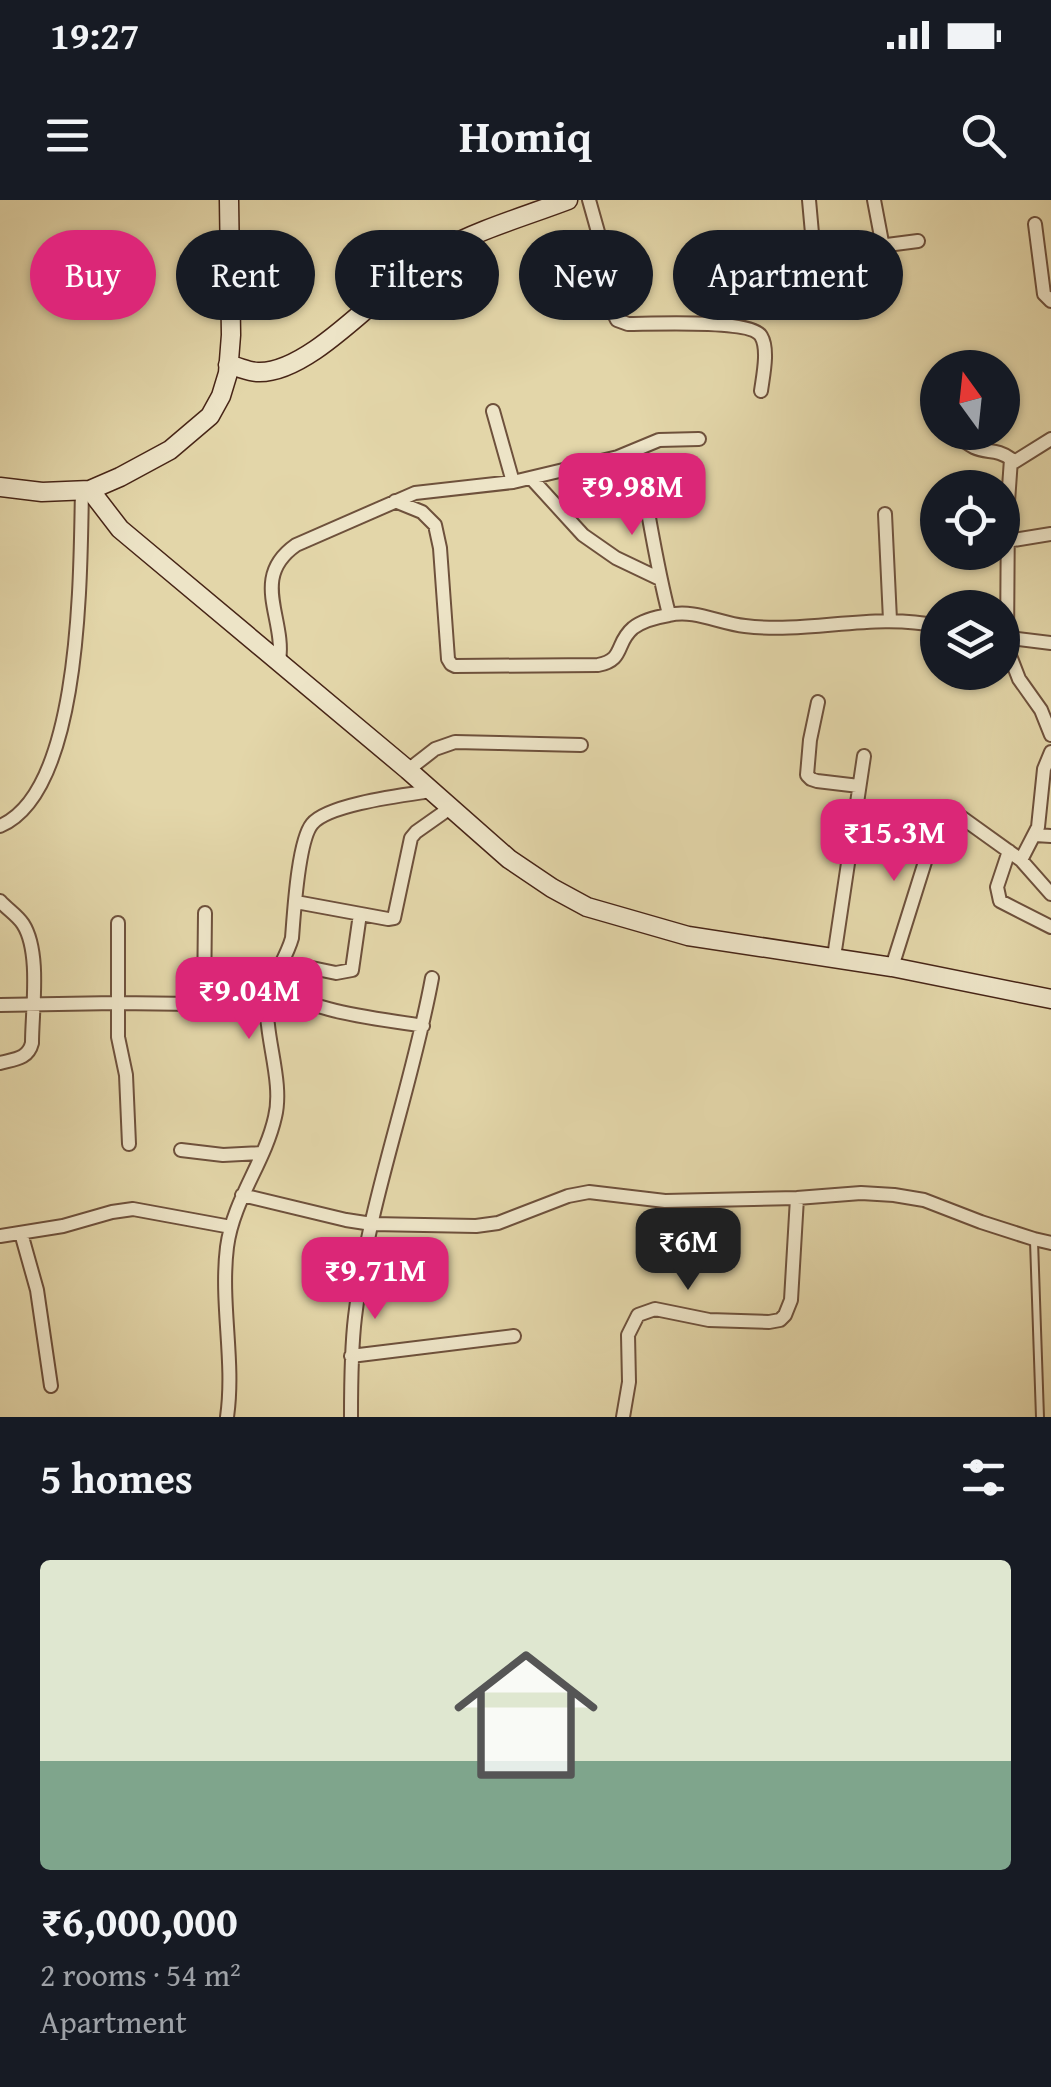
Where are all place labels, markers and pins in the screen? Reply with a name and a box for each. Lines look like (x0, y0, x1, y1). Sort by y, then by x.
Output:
pin: ₹9.98M (551, 453, 713, 538)
pin: ₹15.3M (813, 799, 975, 884)
pin: ₹9.04M (168, 957, 330, 1042)
pin: ₹6M (640, 1208, 736, 1293)
pin: ₹9.71M (294, 1237, 456, 1322)

